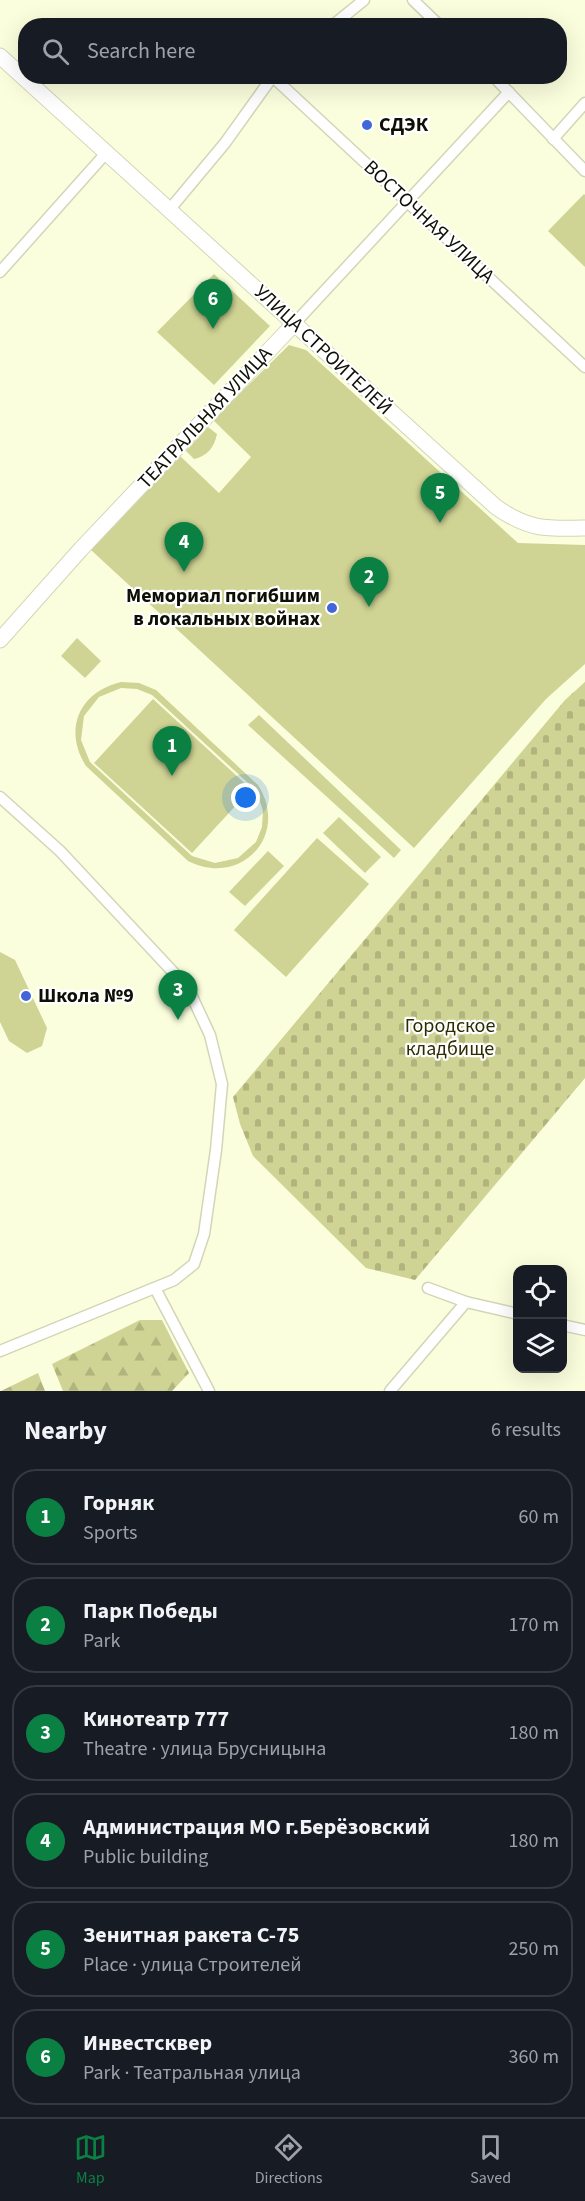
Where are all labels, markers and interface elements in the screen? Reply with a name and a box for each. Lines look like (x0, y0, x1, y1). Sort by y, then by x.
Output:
search box (18, 18, 567, 84)
icon: search (39, 35, 72, 68)
text: Search here (87, 35, 195, 67)
place label: СДЭК (379, 111, 429, 139)
marker: СДЭК (360, 118, 374, 132)
street label: ВОСТОЧНАЯ УЛИЦА (357, 154, 501, 290)
street label: УЛИЦА СТРОИТЕЛЕЙ (248, 279, 398, 421)
pin: 6 (194, 280, 232, 329)
street label: ТЕАТРАЛЬНАЯ УЛИЦА (132, 341, 279, 495)
pin: 5 (420, 474, 460, 523)
pin: 4 (164, 522, 204, 572)
pin: 2 (350, 558, 388, 607)
place label: Мемориал погибшим в локальных войнах (126, 582, 320, 633)
marker: Мемориал погибшим в локальных войнах (325, 601, 339, 615)
pin: 1 (152, 726, 192, 776)
your location (231, 783, 260, 812)
pin: 3 (158, 970, 198, 1020)
place label: Школа №9 (38, 982, 134, 1010)
marker: Школа №9 (19, 989, 33, 1003)
park label: Городское кладбище (405, 1012, 495, 1063)
map controls (513, 1265, 567, 1373)
button: locate (513, 1265, 567, 1319)
button: layers (513, 1319, 567, 1373)
text: Nearby (24, 1412, 107, 1449)
text: 6 results (491, 1416, 561, 1444)
text: Горняк (83, 1487, 154, 1519)
text: 1 (40, 1503, 51, 1531)
text: 60 m (519, 1503, 559, 1531)
text: Sports (83, 1519, 138, 1547)
text: Парк Победы (83, 1595, 218, 1627)
text: 2 (40, 1611, 51, 1639)
text: 170 m (509, 1611, 559, 1639)
text: Park (83, 1627, 120, 1655)
text: Кинотеатр 777 (83, 1703, 229, 1735)
text: 3 (40, 1719, 51, 1747)
text: 180 m (509, 1719, 559, 1747)
text: Theatre · улица Брусницына (83, 1735, 326, 1763)
text: Администрация МО г.Берёзовский (83, 1811, 430, 1843)
text: 4 (40, 1827, 51, 1855)
text: 180 m (509, 1827, 559, 1855)
text: Public building (83, 1843, 208, 1871)
text: Зенитная ракета С-75 (83, 1919, 299, 1951)
text: 5 (40, 1935, 51, 1963)
text: 250 m (509, 1935, 559, 1963)
text: Place · улица Строителей (83, 1951, 302, 1979)
text: Инвестсквер (83, 2027, 212, 2059)
text: 6 (40, 2043, 51, 2071)
text: 360 m (509, 2043, 559, 2071)
text: Park · Театральная улица (83, 2059, 301, 2087)
tab: Map (74, 2131, 107, 2189)
tab: Directions (255, 2131, 322, 2189)
tab: Saved (470, 2131, 511, 2189)

